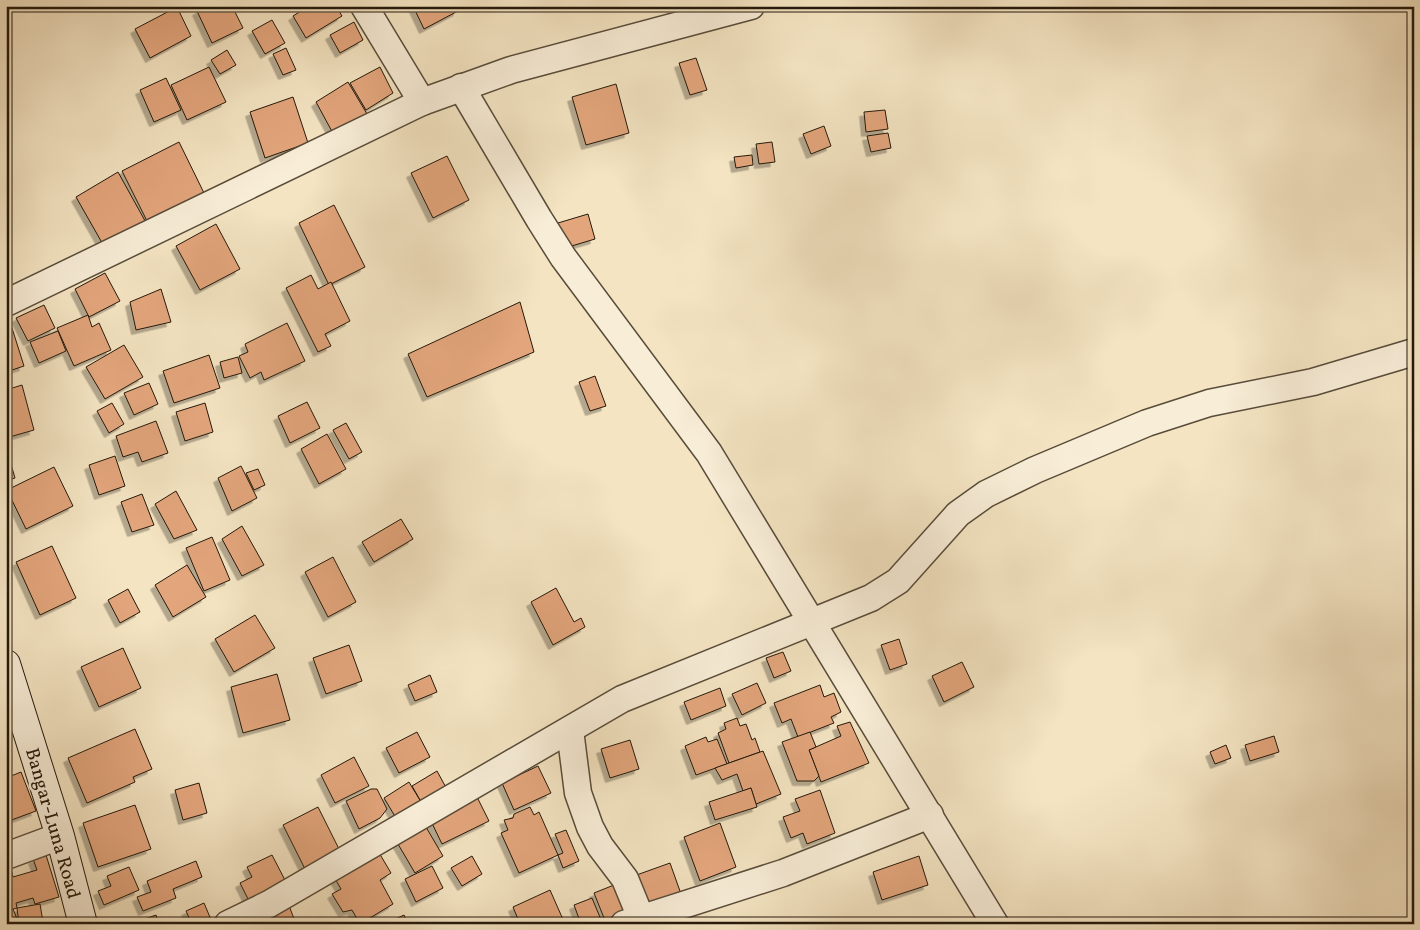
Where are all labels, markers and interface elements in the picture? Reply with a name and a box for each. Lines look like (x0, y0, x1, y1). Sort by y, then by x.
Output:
street label: Bangar-Luna Road (18, 745, 86, 902)

